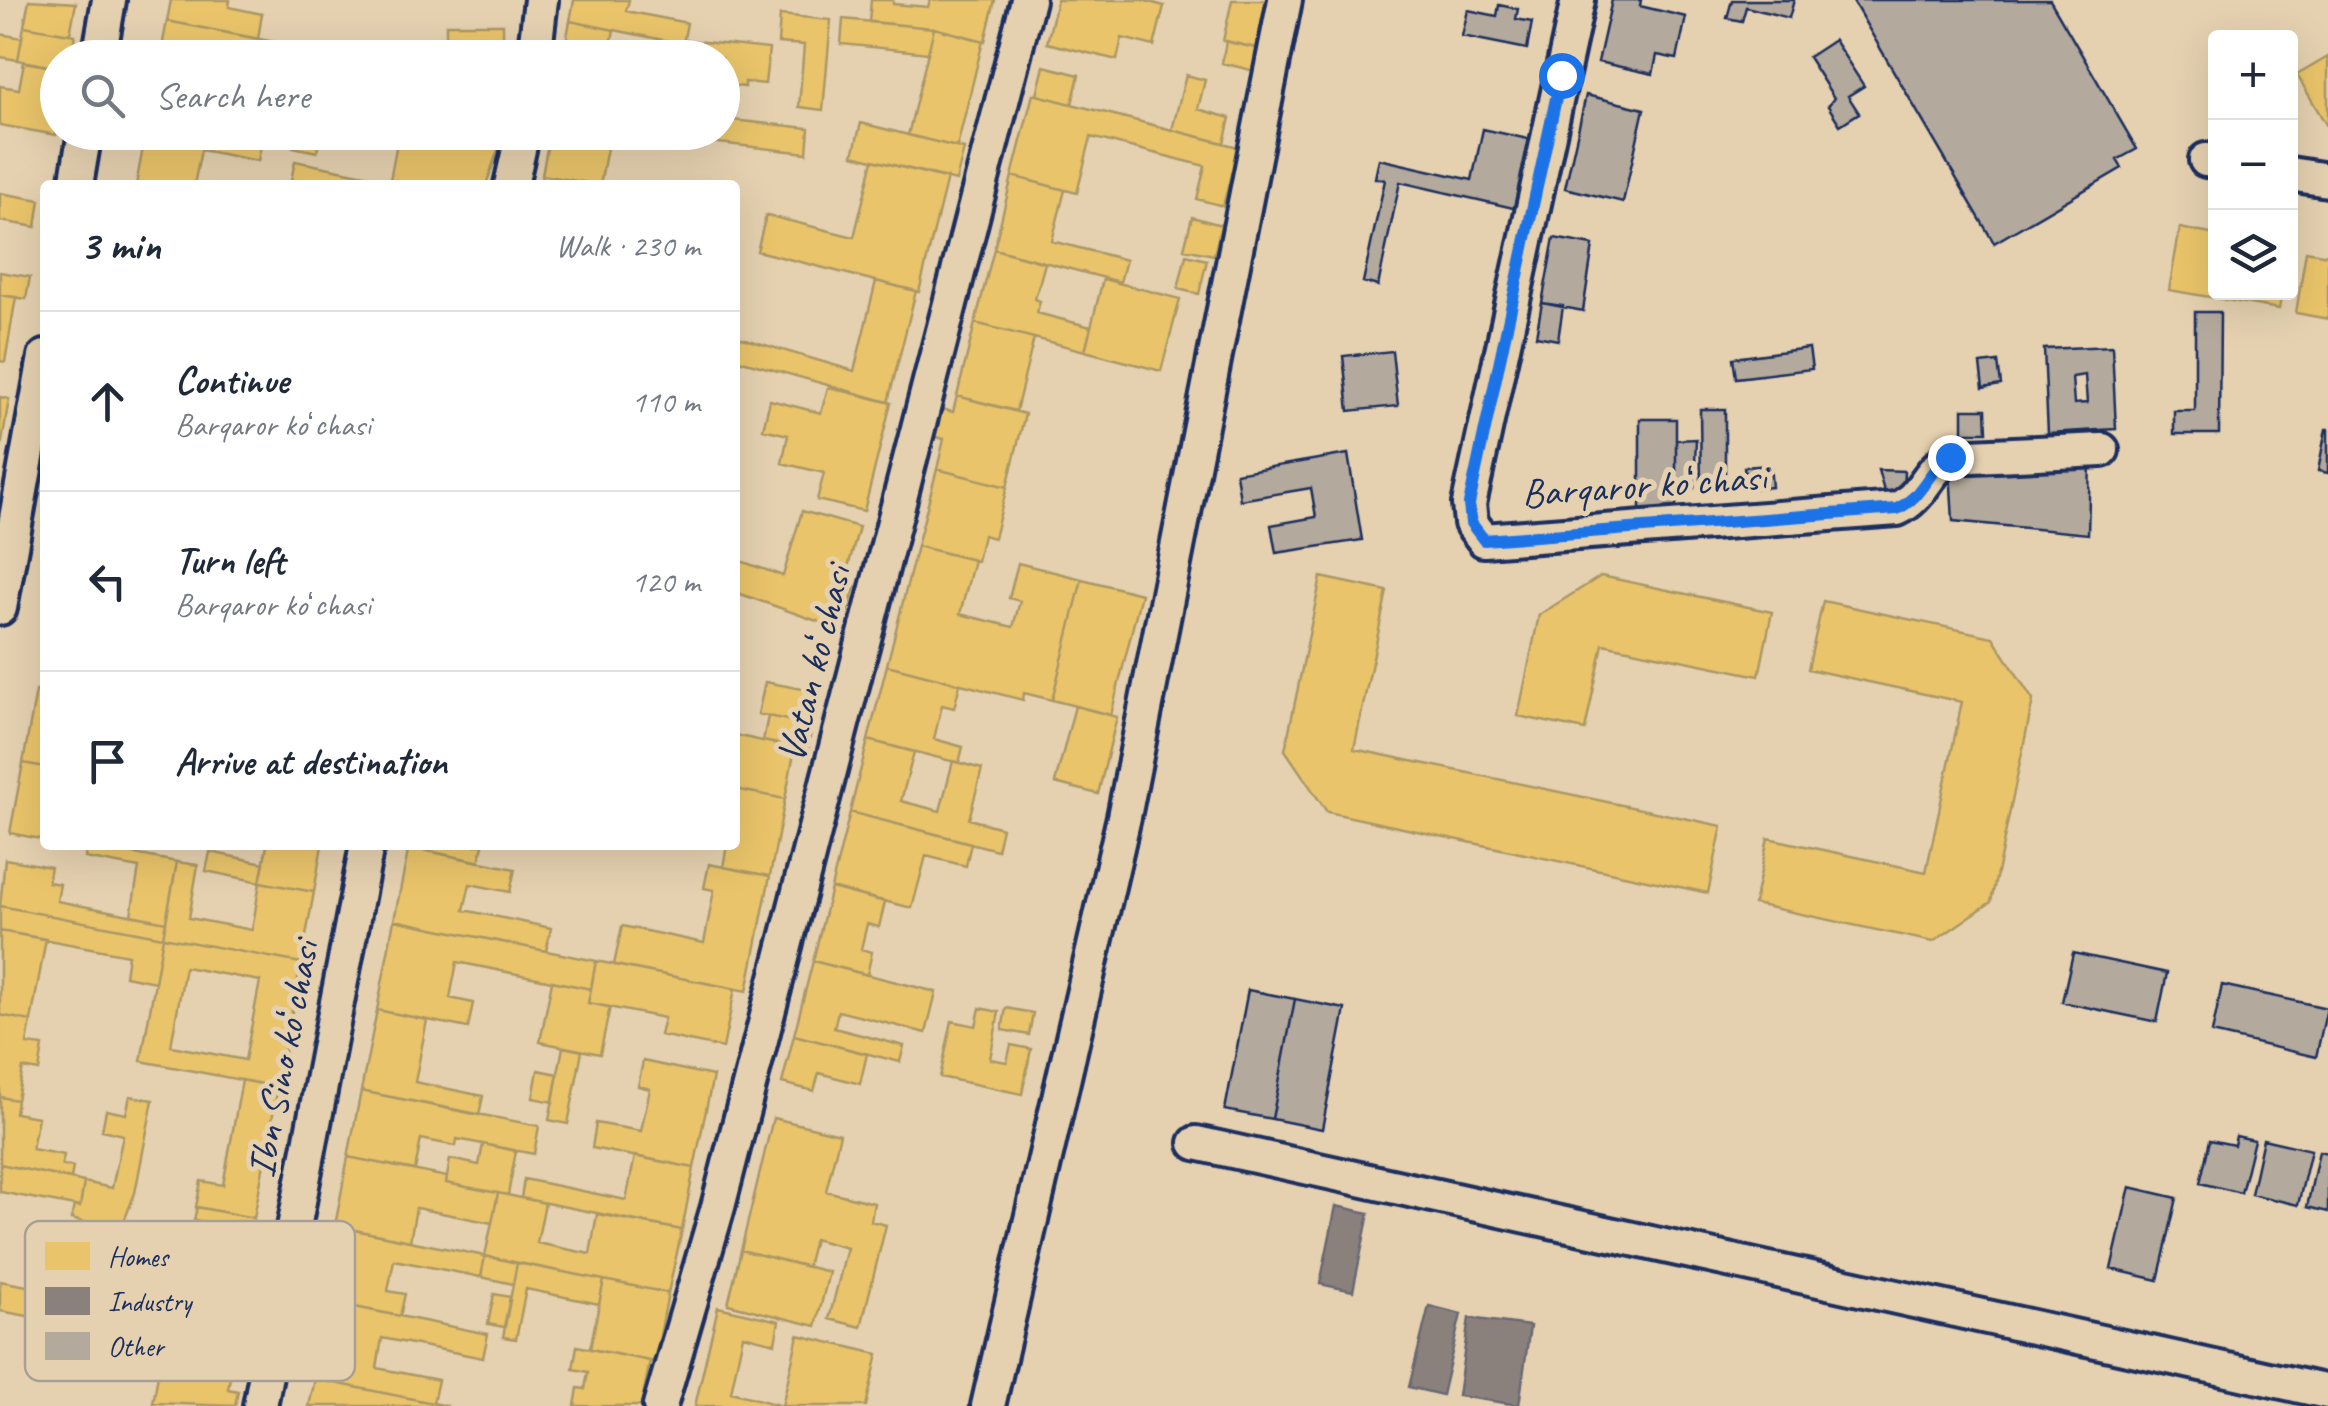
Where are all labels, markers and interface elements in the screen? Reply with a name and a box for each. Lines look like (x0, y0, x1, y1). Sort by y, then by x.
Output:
map controls (2208, 30, 2298, 300)
button: + (2208, 30, 2298, 120)
search box (40, 40, 740, 150)
route start (1539, 53, 1585, 99)
icon: search (75, 68, 130, 123)
text: Search here (155, 72, 310, 119)
button: − (2208, 120, 2298, 210)
button: layers (2208, 210, 2298, 300)
text: 3 min (80, 219, 160, 272)
text: Walk · 230 m (556, 225, 700, 266)
text: Continue (175, 357, 289, 404)
icon: ahead (80, 374, 135, 429)
text: 110 m (631, 381, 700, 422)
text: Barqaror koʻchasi (175, 404, 371, 445)
route end (1928, 435, 1974, 481)
street label: Barqaror koʻchasi (1520, 451, 1772, 518)
text: Turn left (175, 537, 285, 584)
icon: left (80, 554, 135, 609)
street label: Vatan koʻchasi (765, 556, 864, 767)
text: 120 m (631, 561, 700, 602)
text: Barqaror koʻchasi (175, 584, 371, 625)
icon: arrive (80, 734, 135, 789)
text: Arrive at destination (175, 738, 447, 785)
street label: Ibn Sino koʻchasi (236, 932, 331, 1181)
legend (25, 1221, 355, 1381)
text: Homes (108, 1239, 170, 1274)
text: Industry (108, 1284, 194, 1319)
text: Other (108, 1329, 166, 1364)

